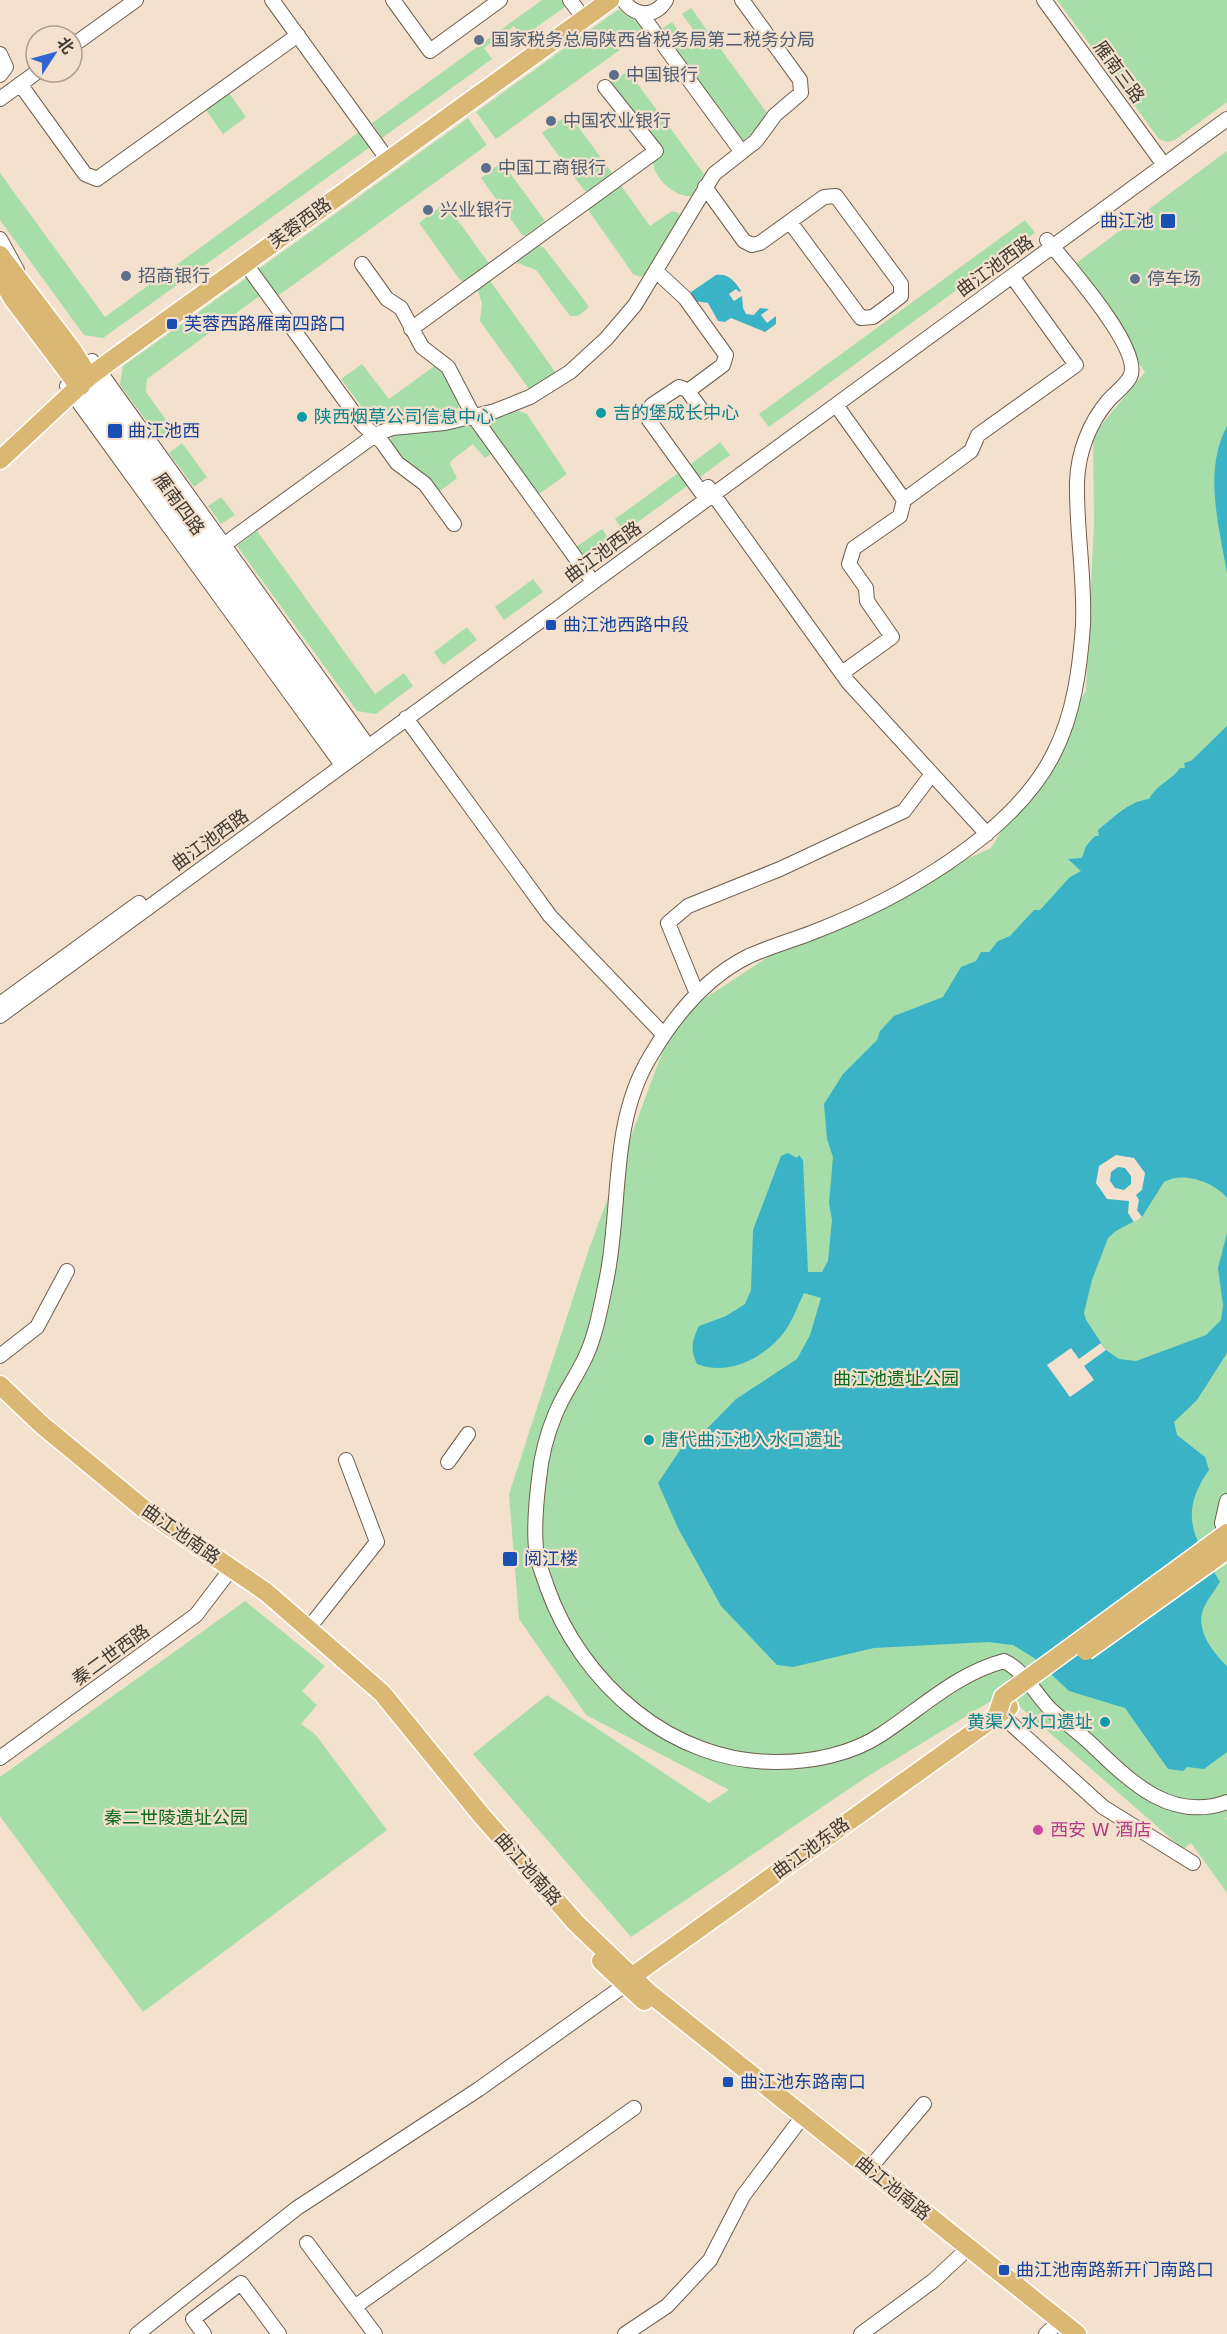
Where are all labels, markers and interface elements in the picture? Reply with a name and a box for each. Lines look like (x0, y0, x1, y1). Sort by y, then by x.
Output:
north arrow (24, 24, 84, 84)
place label: 国家税务总局陕西省税务局第二税务分局 (491, 29, 815, 50)
text: 北 (53, 33, 78, 58)
marker: 国家税务总局陕西省税务局第二税务分局 (472, 33, 486, 47)
street label: 雁南三路 (1090, 36, 1149, 107)
place label: 中国银行 (626, 64, 698, 85)
marker: 中国银行 (607, 68, 621, 82)
place label: 中国农业银行 (563, 110, 671, 131)
marker: 中国农业银行 (544, 114, 558, 128)
place label: 中国工商银行 (498, 157, 606, 178)
marker: 中国工商银行 (479, 161, 493, 175)
street label: 芙蓉西路 (264, 193, 335, 252)
place label: 兴业银行 (440, 199, 512, 220)
marker: 兴业银行 (421, 203, 435, 217)
place label: 曲江池 (1100, 210, 1154, 231)
marker: 曲江池 (1159, 212, 1177, 230)
street label: 曲江池西路 (952, 231, 1037, 301)
place label: 招商银行 (138, 265, 210, 286)
place label: 停车场 (1147, 268, 1201, 289)
marker: 招商银行 (119, 269, 133, 283)
marker: 停车场 (1128, 272, 1142, 286)
place label: 芙蓉西路雁南四路口 (184, 313, 346, 334)
marker: 芙蓉西路雁南四路口 (165, 317, 179, 331)
place label: 吉的堡成长中心 (613, 402, 739, 423)
place label: 陕西烟草公司信息中心 (314, 406, 494, 427)
marker: 吉的堡成长中心 (594, 406, 608, 420)
marker: 陕西烟草公司信息中心 (295, 410, 309, 424)
place label: 曲江池西 (128, 420, 200, 441)
marker: 曲江池西 (106, 422, 124, 440)
street label: 雁南四路 (150, 468, 209, 539)
street label: 曲江池西路 (560, 517, 645, 587)
place label: 曲江池西路中段 (563, 614, 689, 635)
marker: 曲江池西路中段 (544, 618, 558, 632)
street label: 曲江池西路 (167, 805, 252, 875)
park label: 曲江池遗址公园 (833, 1368, 959, 1389)
place label: 唐代曲江池入水口遗址 (661, 1429, 841, 1450)
marker: 唐代曲江池入水口遗址 (642, 1433, 656, 1447)
street label: 曲江池南路 (138, 1499, 224, 1568)
place label: 阅江楼 (524, 1548, 578, 1569)
marker: 阅江楼 (501, 1550, 519, 1568)
street label: 秦二世西路 (68, 1620, 153, 1690)
place label: 黄渠入水口遗址 (967, 1711, 1093, 1732)
marker: 黄渠入水口遗址 (1098, 1715, 1112, 1729)
park label: 秦二世陵遗址公园 (104, 1807, 248, 1828)
street label: 曲江池东路 (768, 1813, 853, 1883)
place label: 西安 W 酒店 (1050, 1819, 1151, 1840)
marker: 西安 W 酒店 (1031, 1823, 1045, 1837)
street label: 曲江池南路 (491, 1828, 566, 1910)
place label: 曲江池东路南口 (740, 2071, 866, 2092)
marker: 曲江池东路南口 (721, 2075, 735, 2089)
street label: 曲江池南路 (852, 2151, 935, 2224)
place label: 曲江池南路新开门南路口 (1016, 2259, 1214, 2280)
marker: 曲江池南路新开门南路口 (997, 2263, 1011, 2277)

